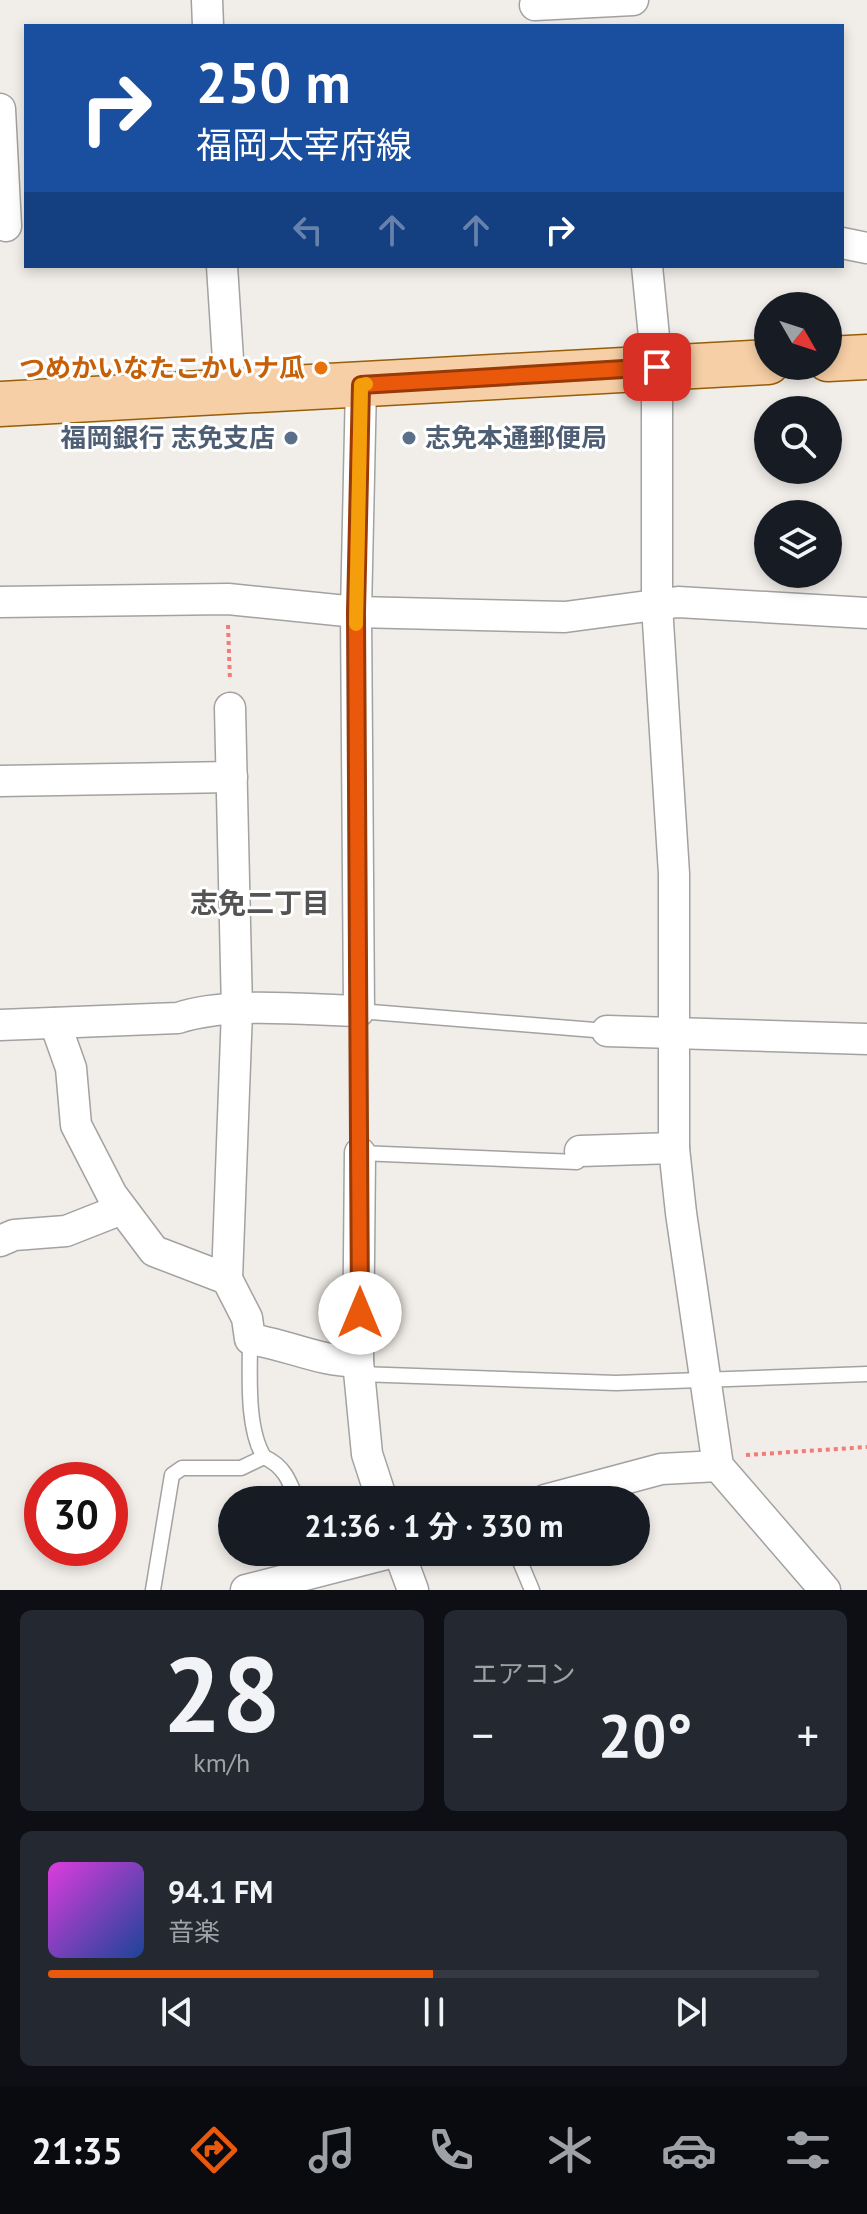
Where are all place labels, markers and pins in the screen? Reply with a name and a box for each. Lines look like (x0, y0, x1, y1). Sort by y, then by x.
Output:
pin (623, 333, 691, 401)
place label: つめかいなたこかいナ瓜 (19, 351, 305, 384)
marker: つめかいなたこかいナ瓜 (312, 359, 330, 377)
place label: 福岡銀行 志免支店 (60, 421, 275, 454)
place label: 志免本通郵便局 (425, 421, 607, 454)
marker: 福岡銀行 志免支店 (282, 429, 300, 447)
marker: 志免本通郵便局 (400, 429, 418, 447)

